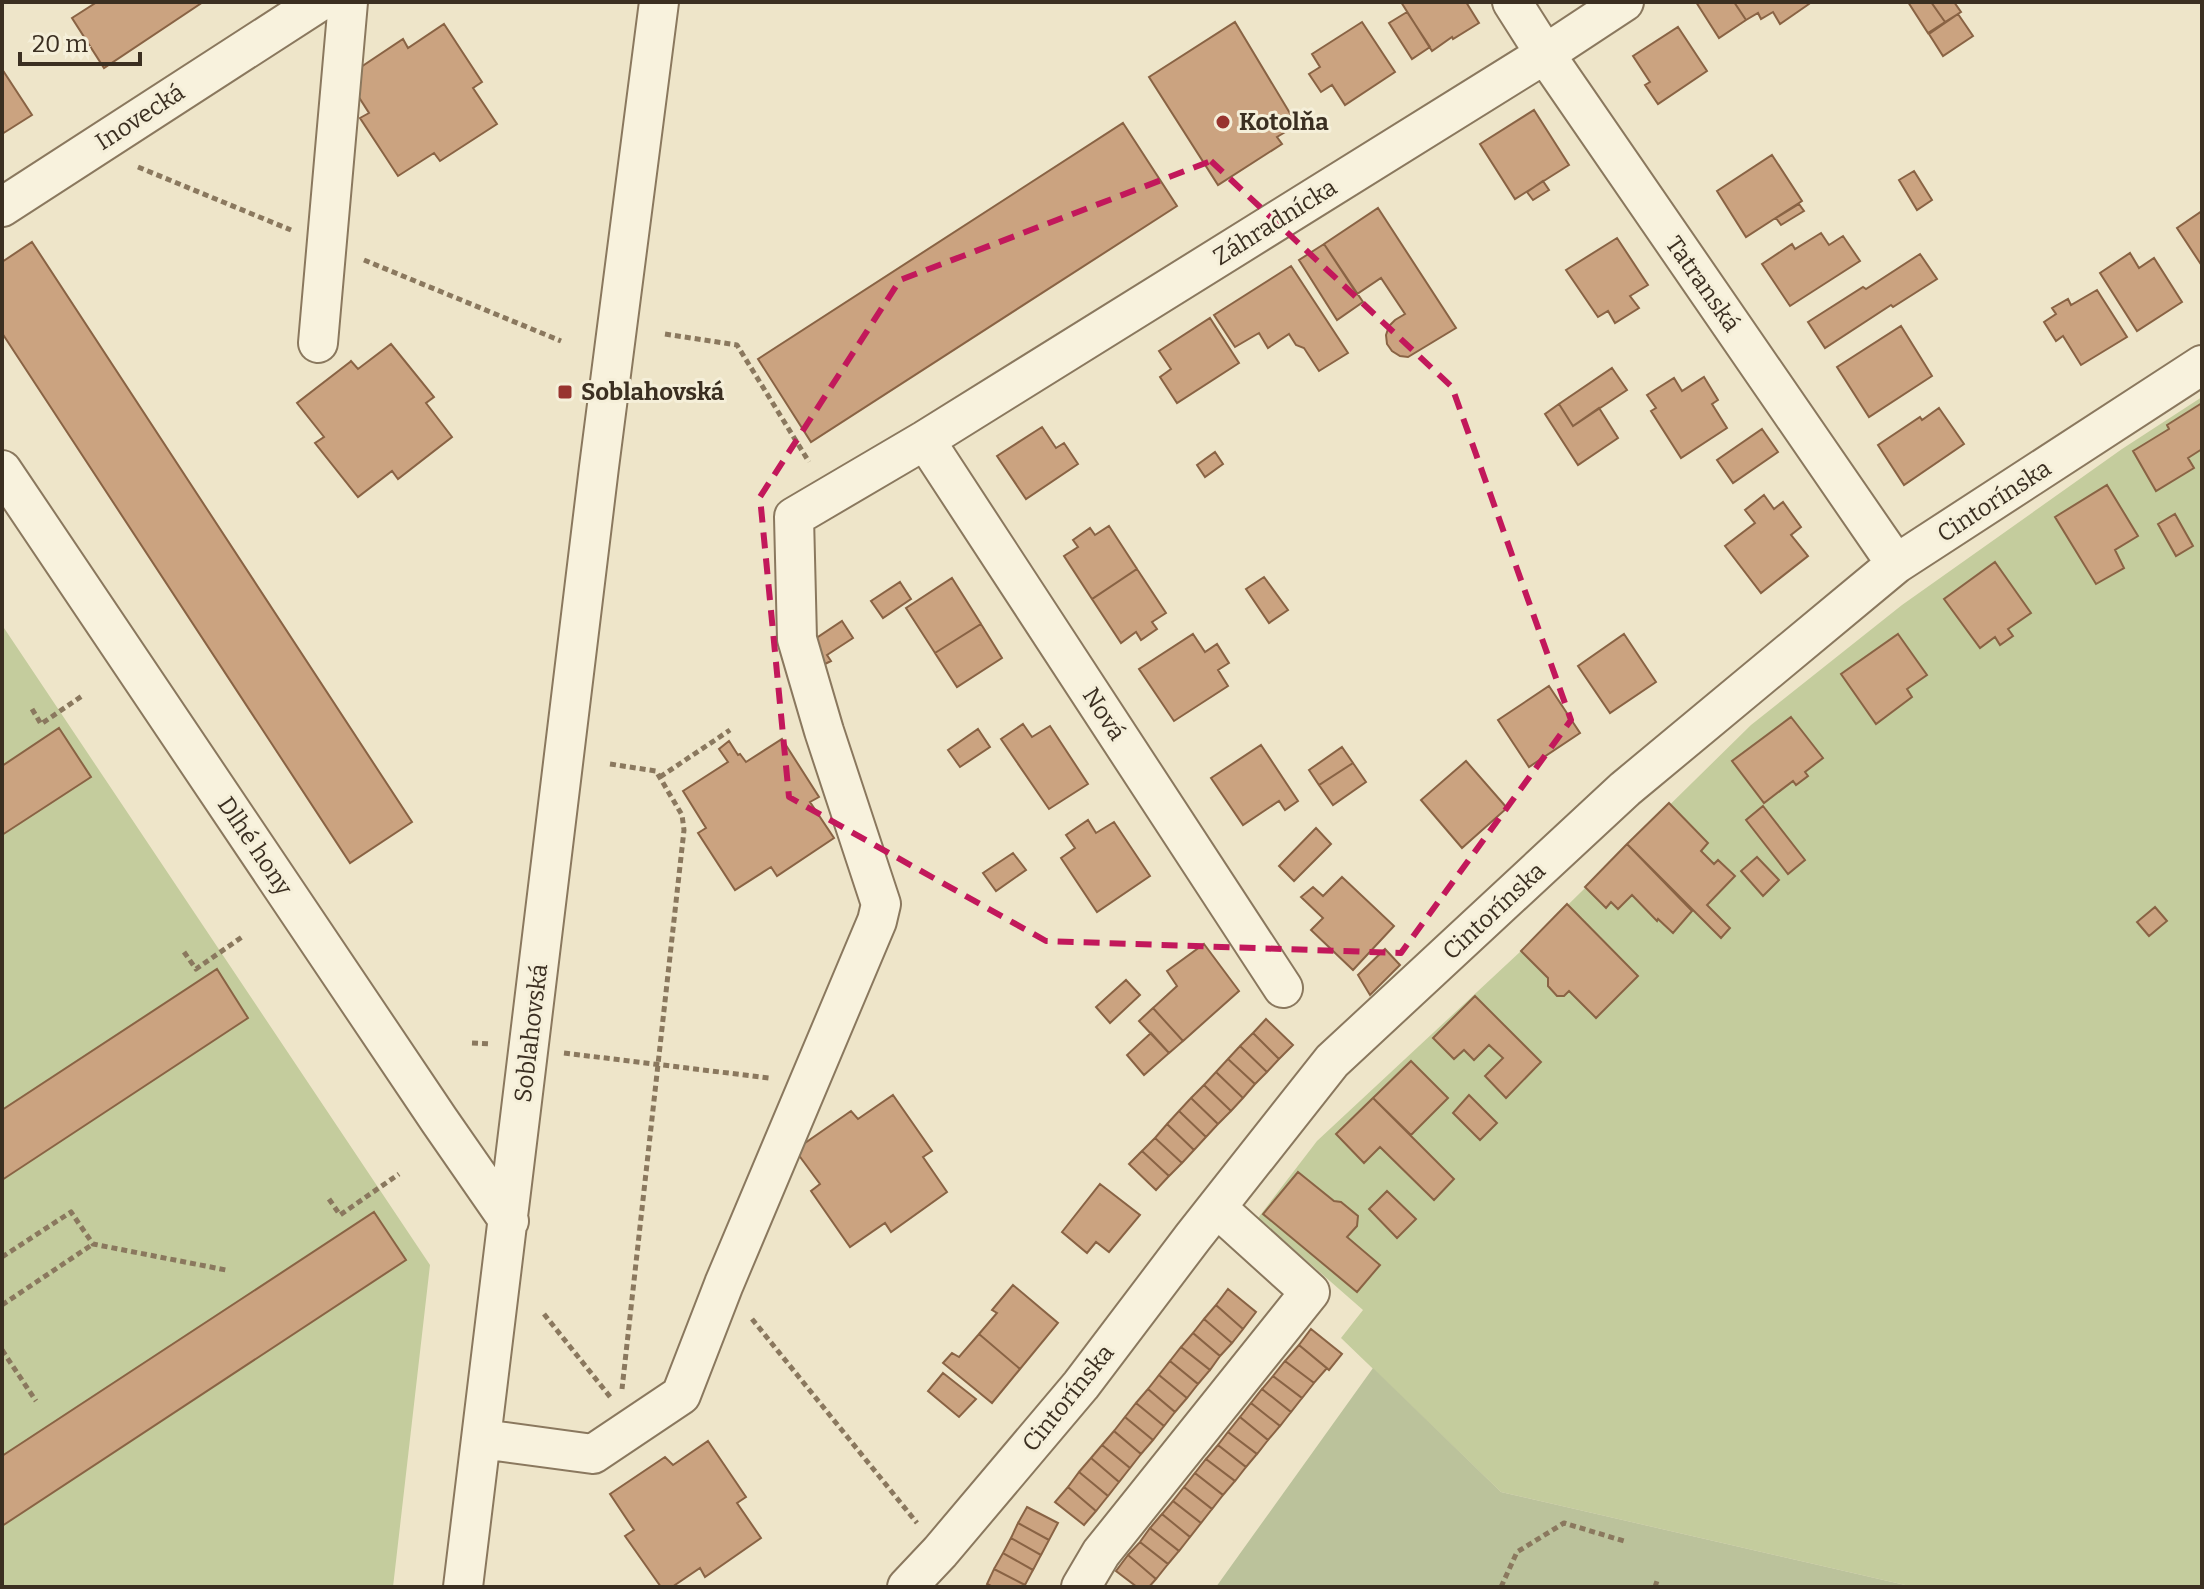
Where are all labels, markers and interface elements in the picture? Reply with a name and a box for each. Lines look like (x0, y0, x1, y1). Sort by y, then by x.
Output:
scale bar (20, 16, 140, 66)
text: 20 m (32, 30, 88, 58)
street label: Inovecká (90, 78, 190, 156)
place label: Kotolňa (1239, 108, 1329, 136)
marker: Kotolňa (1214, 113, 1232, 131)
street label: Záhradnícka (1208, 173, 1342, 271)
street label: Tatranská (1660, 231, 1746, 337)
place label: Soblahovská (581, 378, 725, 406)
marker: Soblahovská (556, 383, 574, 401)
street label: Cintorínska (1932, 454, 2056, 548)
street label: Nová (1077, 682, 1131, 746)
street label: Dlhé hony (212, 791, 298, 901)
street label: Cintorínska (1437, 857, 1551, 965)
street label: Soblahovská (509, 962, 553, 1104)
street label: Cintorínska (1016, 1339, 1120, 1457)

